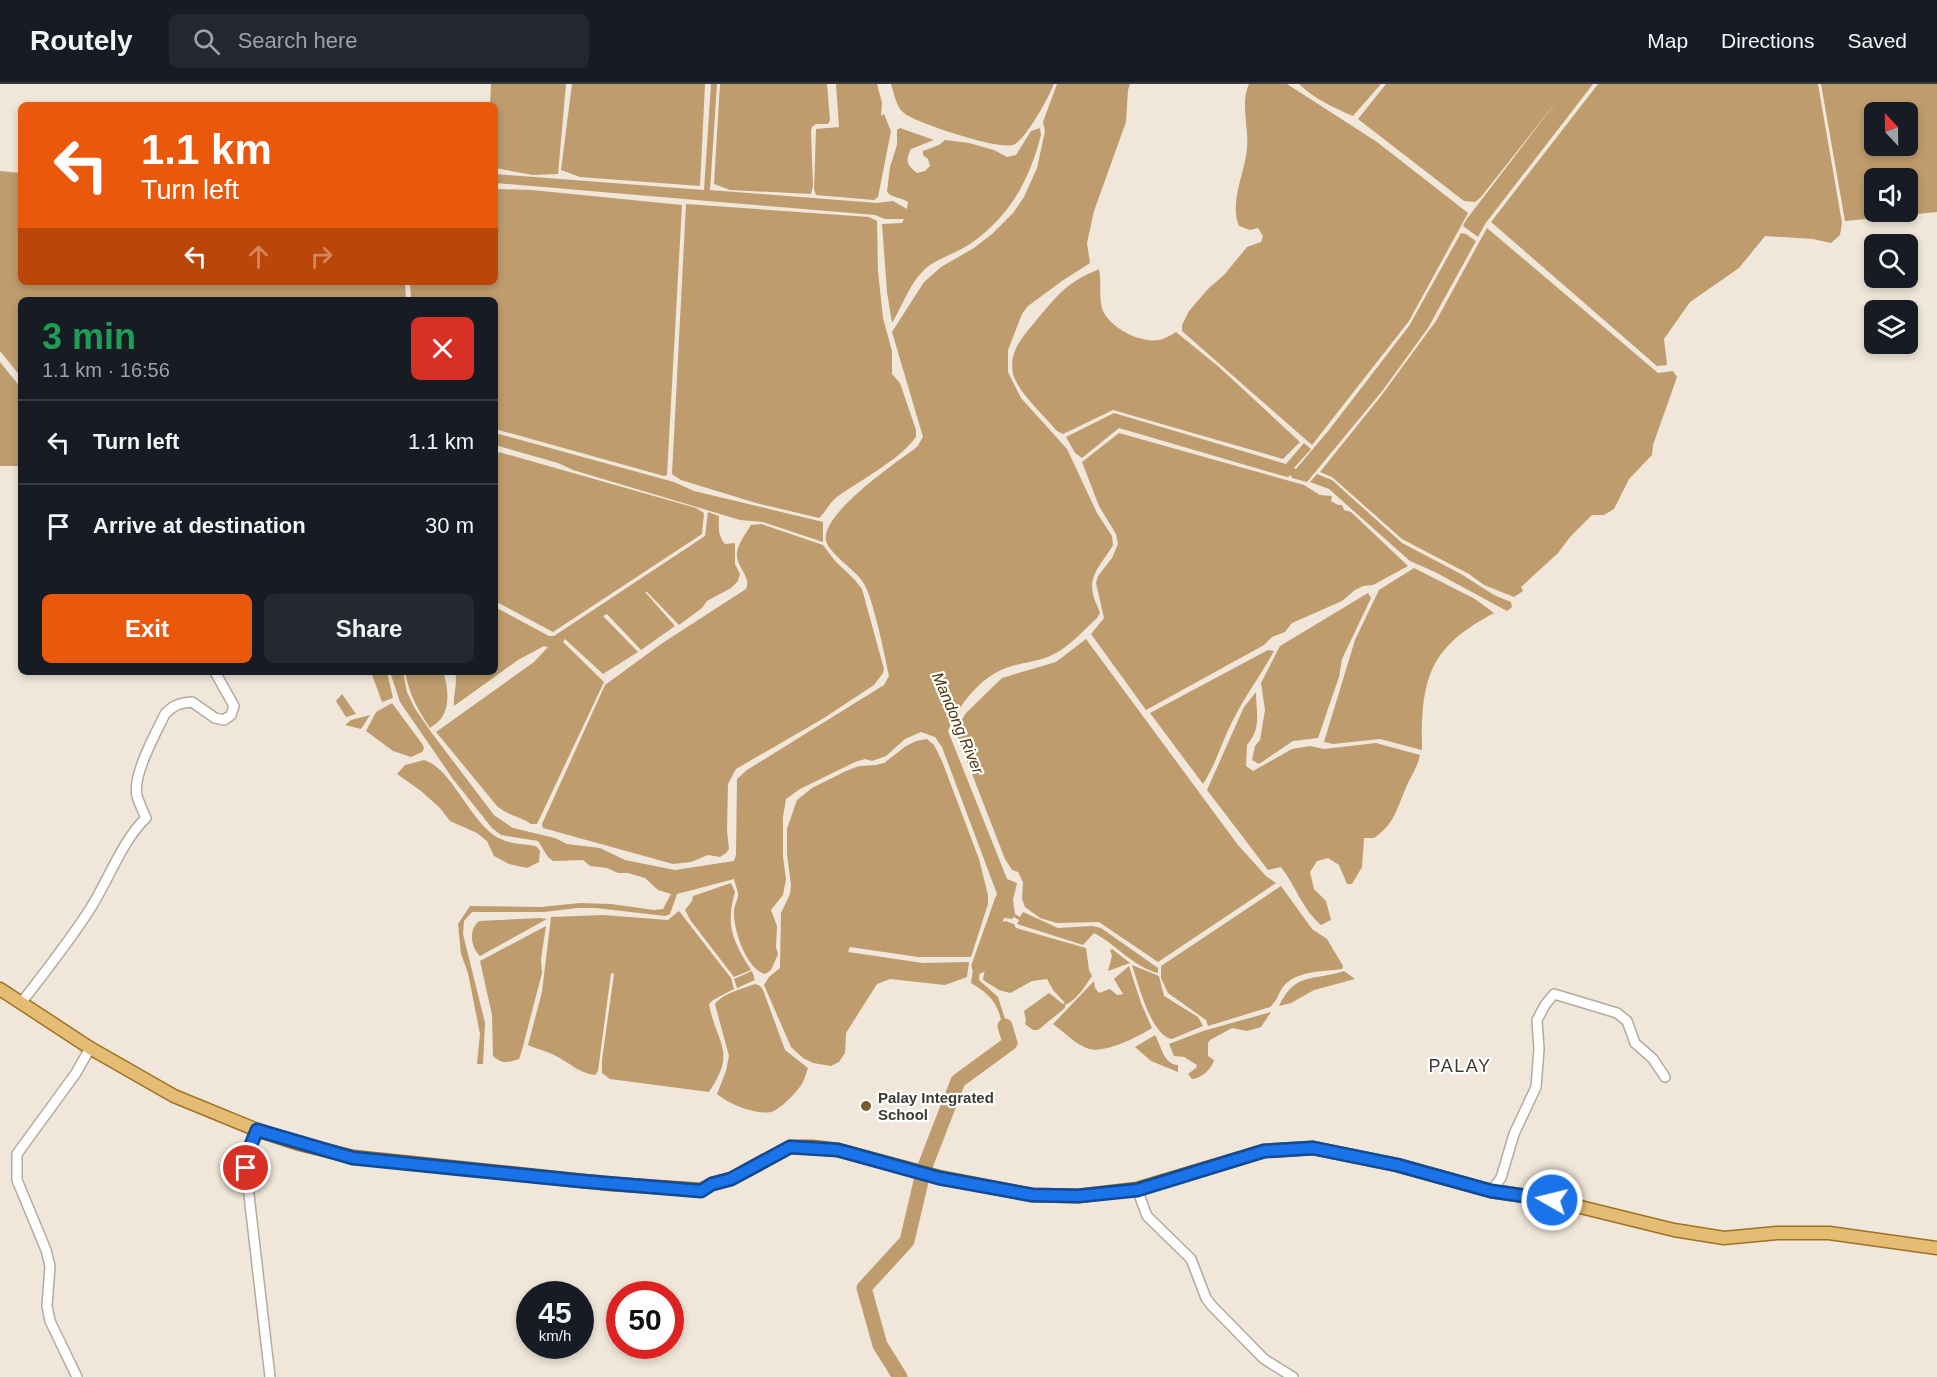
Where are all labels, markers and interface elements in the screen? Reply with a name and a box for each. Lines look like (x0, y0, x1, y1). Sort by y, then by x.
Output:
search box (169, 14, 589, 68)
text: Routely (30, 25, 133, 56)
icon: search (190, 25, 223, 58)
text: Search here (238, 28, 358, 53)
text: Map (1647, 29, 1688, 52)
text: Directions (1721, 29, 1814, 52)
text: Saved (1847, 29, 1907, 52)
north arrow (1864, 102, 1918, 156)
map controls (1864, 102, 1918, 354)
icon: left (42, 126, 120, 204)
text: 1.1 km (141, 126, 272, 173)
button: sound (1864, 168, 1918, 222)
text: Turn left (141, 175, 239, 205)
button: search (1864, 234, 1918, 288)
icon: left (179, 240, 212, 273)
icon: ahead (242, 240, 275, 273)
icon: right (305, 240, 338, 273)
button: layers (1864, 300, 1918, 354)
text: 3 min (42, 316, 136, 357)
button: close (411, 317, 474, 380)
text: 1.1 km · 16:56 (42, 359, 170, 381)
icon: left (42, 426, 75, 459)
text: Turn left (93, 429, 179, 454)
text: 1.1 km (408, 429, 474, 454)
icon: arrive (42, 510, 75, 543)
text: Arrive at destination (93, 513, 306, 538)
text: 30 m (425, 513, 474, 538)
button: Exit (42, 594, 252, 663)
button: Share (264, 594, 474, 663)
water label: Mandong River (929, 670, 987, 777)
district label: PALAY (1429, 1056, 1491, 1076)
place label: Palay Integrated School (878, 1089, 994, 1123)
marker: Palay Integrated School (859, 1099, 873, 1113)
pin (220, 1142, 271, 1193)
icon: arrive (229, 1151, 262, 1184)
position arrow (1520, 1168, 1584, 1232)
speed limit sign: 50 (606, 1281, 684, 1359)
text: 45 (538, 1296, 572, 1329)
text: km/h (539, 1327, 571, 1344)

